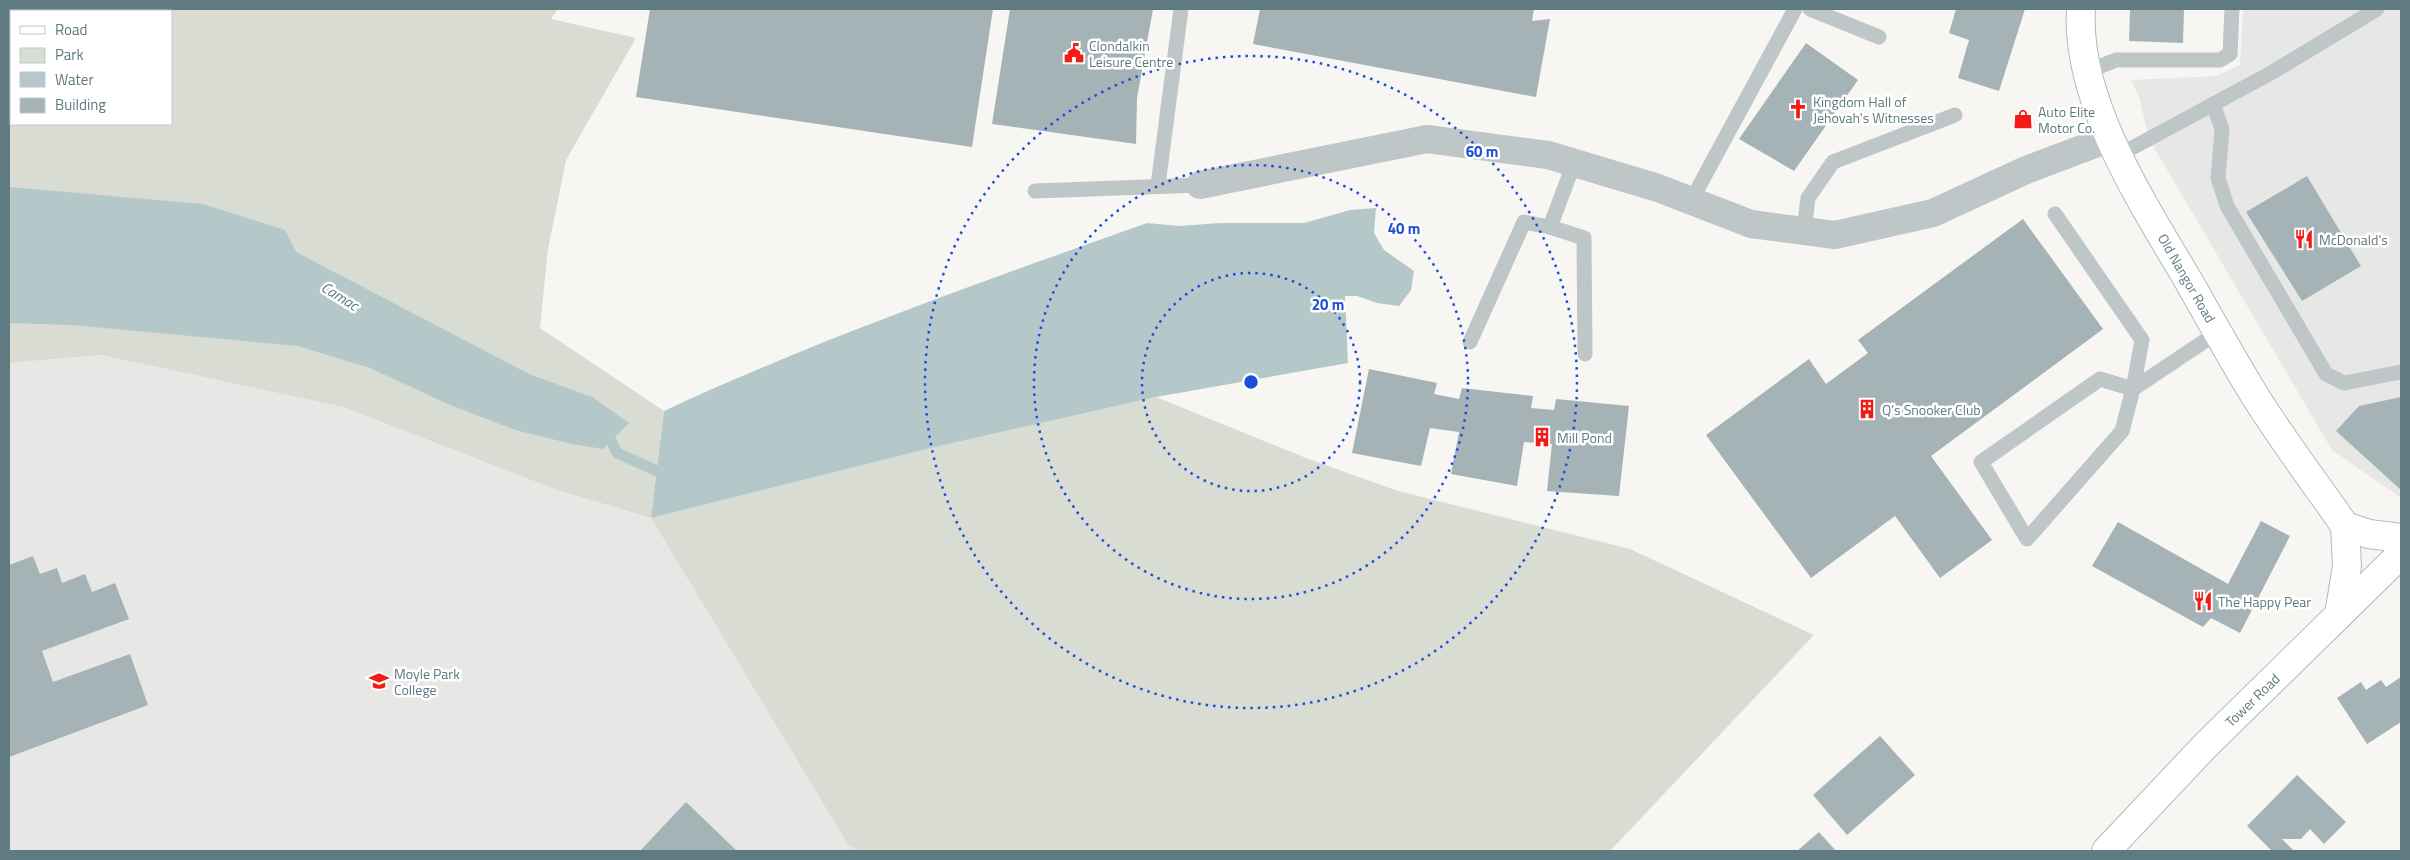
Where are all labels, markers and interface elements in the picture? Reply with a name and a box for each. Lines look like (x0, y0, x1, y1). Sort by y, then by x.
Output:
legend (10, 10, 172, 125)
text: Road (55, 18, 87, 41)
place label: Clondalkin Leisure Centre (1089, 35, 1173, 72)
public building icon: Clondalkin Leisure Centre (1063, 42, 1085, 64)
text: Park (55, 43, 84, 66)
text: Water (55, 68, 94, 91)
place label: Kingdom Hall of Jehovah's Witnesses (1813, 91, 1934, 128)
text: Building (55, 93, 106, 116)
church icon: Kingdom Hall of Jehovah's Witnesses (1787, 98, 1809, 120)
place label: Auto Elite Motor Co. (2038, 101, 2095, 138)
shop icon: Auto Elite Motor Co. (2012, 108, 2034, 130)
text: 60 m (1466, 140, 1498, 163)
text: 40 m (1388, 217, 1420, 240)
restaurant icon: McDonald's (2293, 228, 2315, 250)
place label: McDonald's (2319, 229, 2388, 250)
street label: Old Nangor Road (2153, 230, 2221, 326)
water label: Camac (317, 276, 365, 317)
text: 20 m (1312, 293, 1344, 316)
centre of rings (1242, 373, 1260, 391)
building icon: Q's Snooker Club (1856, 398, 1878, 420)
place label: Q's Snooker Club (1882, 399, 1981, 420)
building icon: Mill Pond (1531, 426, 1553, 448)
place label: Mill Pond (1557, 427, 1612, 448)
restaurant icon: The Happy Pear (2192, 590, 2214, 612)
place label: The Happy Pear (2218, 591, 2311, 612)
place label: Moyle Park College (394, 663, 460, 700)
street label: Tower Road (2220, 668, 2284, 732)
school or university icon: Moyle Park College (368, 670, 390, 692)

